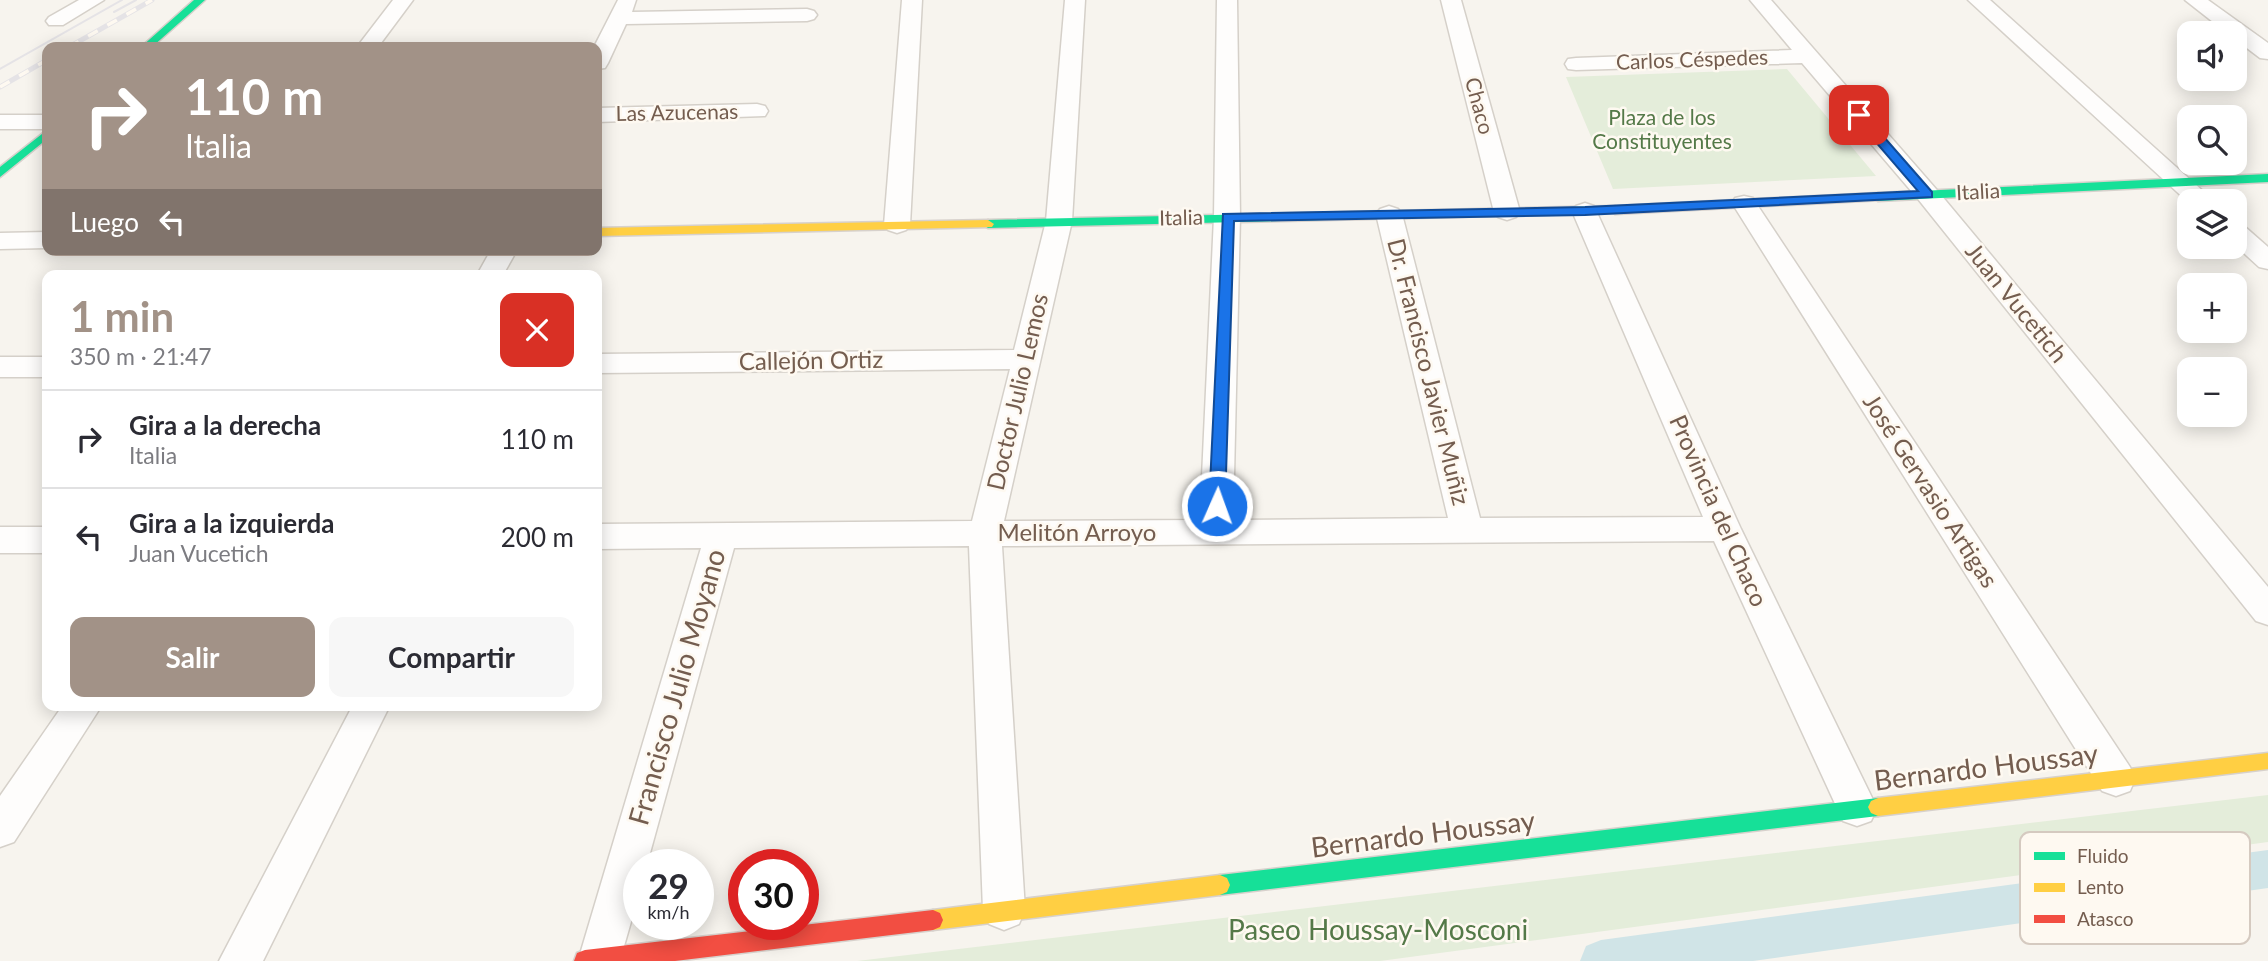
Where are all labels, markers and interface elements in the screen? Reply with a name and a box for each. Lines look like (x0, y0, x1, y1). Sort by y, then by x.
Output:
map controls (2177, 21, 2247, 427)
button: sound (2177, 21, 2247, 91)
street label: Carlos Céspedes (1615, 43, 1768, 74)
text: 110 m (185, 67, 323, 125)
icon: right (70, 70, 161, 161)
street label: Chaco (1461, 74, 1500, 137)
pin (1829, 85, 1889, 145)
icon: arrive (1840, 96, 1878, 134)
street label: Las Azucenas (615, 98, 738, 125)
park label: Plaza de los Constituyentes (1592, 104, 1732, 153)
button: search (2177, 105, 2247, 175)
text: Italia (185, 126, 252, 165)
street label: Italia (1955, 177, 2001, 204)
button: layers (2177, 189, 2247, 259)
icon: left (153, 203, 191, 241)
street label: Italia (1159, 204, 1203, 229)
text: Luego (70, 206, 139, 238)
street label: Dr. Francisco Javier Muñiz (1382, 235, 1477, 508)
street label: Juan Vucetich (1960, 236, 2074, 368)
button: + (2177, 273, 2247, 343)
street label: Doctor Julio Lemos (980, 290, 1053, 493)
text: 1 min (70, 291, 174, 341)
button: close (500, 293, 574, 367)
text: 350 m · 21:47 (70, 342, 212, 370)
street label: Callejón Ortiz (739, 344, 883, 375)
button: − (2177, 357, 2247, 427)
street label: José Gervasio Artigas (1858, 388, 2005, 592)
text: Gira a la derecha (129, 409, 321, 441)
street label: Provincia del Chaco (1664, 410, 1775, 611)
icon: right (70, 420, 108, 458)
text: 110 m (501, 423, 574, 455)
text: Italia (129, 441, 177, 469)
position arrow (1180, 469, 1254, 543)
text: Gira a la izquierda (129, 507, 335, 539)
street label: Melitón Arroyo (998, 517, 1156, 546)
icon: left (70, 518, 108, 556)
text: 200 m (501, 521, 574, 553)
text: Juan Vucetich (129, 539, 269, 567)
street label: Francisco Julio Moyano (620, 545, 732, 829)
button: Salir (70, 617, 315, 697)
button: Compartir (329, 617, 574, 697)
street label: Bernardo Houssay (1872, 735, 2100, 797)
street label: Bernardo Houssay (1309, 802, 1537, 864)
legend (2020, 832, 2250, 944)
text: Fluido (2077, 844, 2129, 867)
speed limit sign: 30 (728, 849, 819, 940)
text: 29 (648, 864, 689, 906)
text: Lento (2077, 875, 2124, 898)
text: km/h (647, 901, 690, 923)
text: Atasco (2077, 907, 2133, 930)
park label: Paseo Houssay-Mosconi (1228, 912, 1528, 946)

